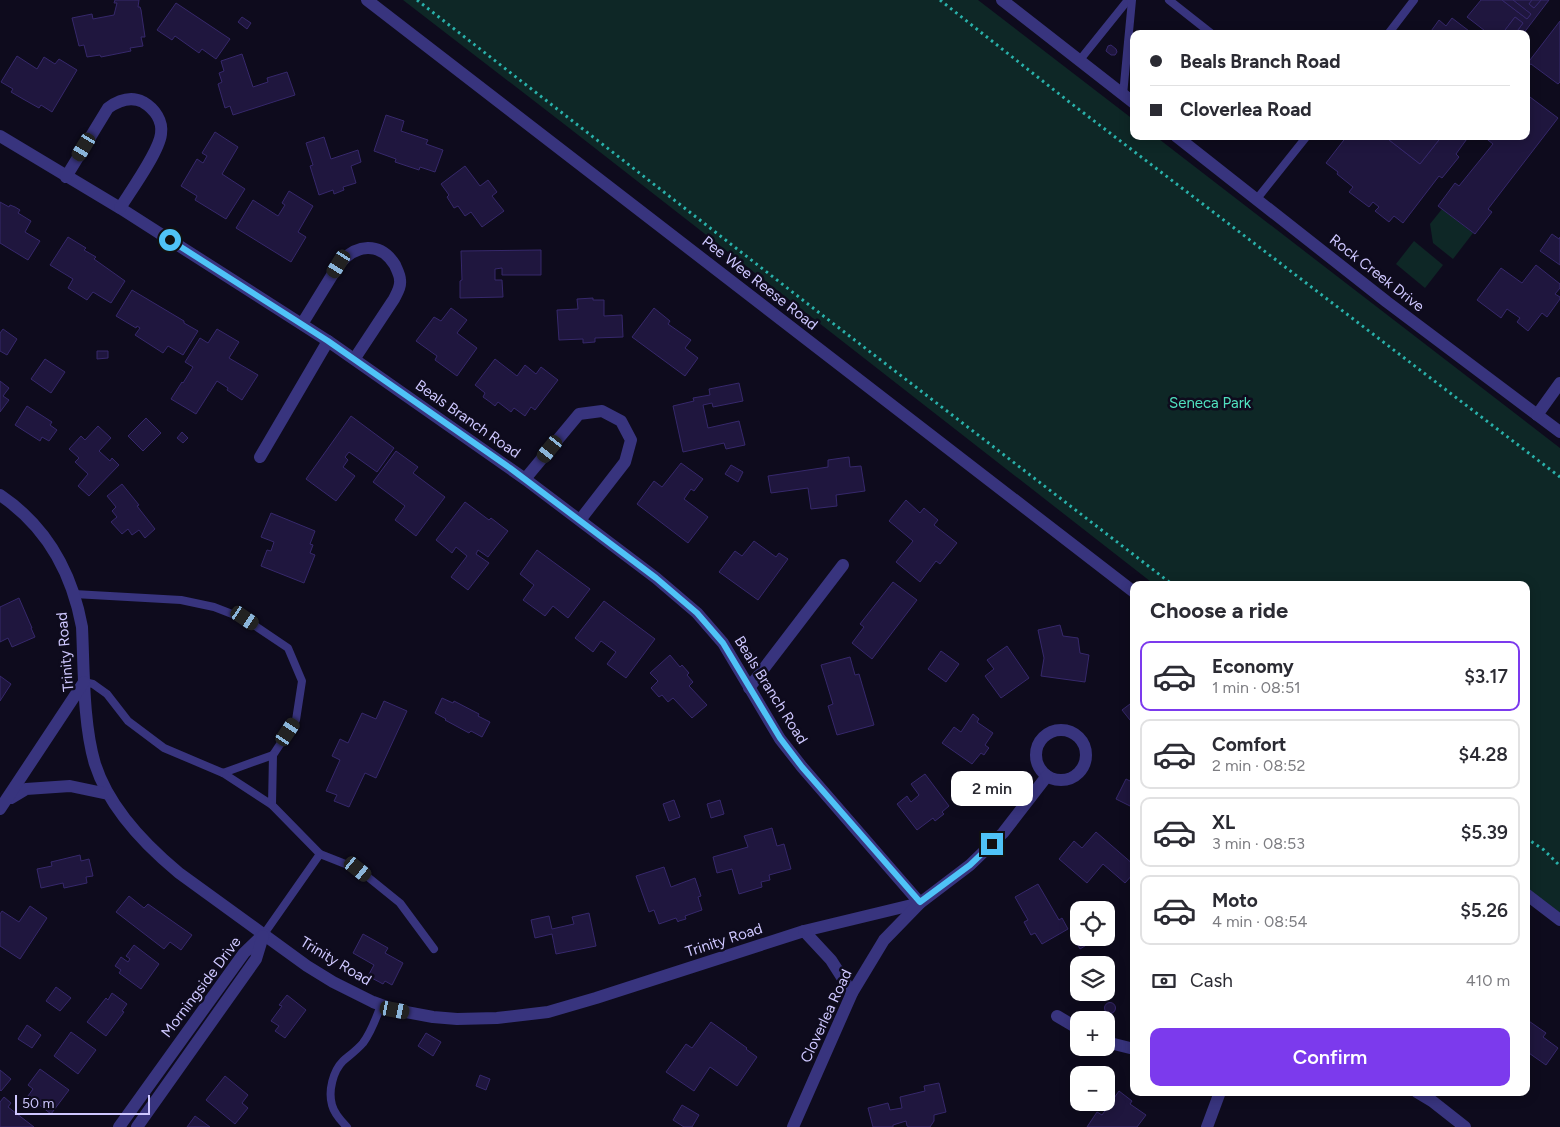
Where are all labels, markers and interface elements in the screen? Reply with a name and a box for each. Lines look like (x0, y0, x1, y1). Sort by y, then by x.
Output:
text: Beals Branch Road (1180, 50, 1341, 73)
text: Cloverlea Road (1180, 98, 1312, 121)
car (69, 130, 98, 164)
route start (159, 229, 181, 251)
street label: Rock Creek Drive (1326, 230, 1428, 316)
street label: Pee Wee Reese Road (699, 232, 821, 334)
car (324, 247, 353, 281)
street label: Beals Branch Road (412, 376, 524, 462)
park label: Seneca Park (1169, 394, 1252, 412)
car (534, 433, 565, 465)
text: Choose a ride (1150, 597, 1288, 624)
car (228, 603, 261, 633)
street label: Trinity Road (53, 611, 77, 693)
street label: Beals Branch Road (731, 633, 811, 747)
icon: car (1152, 654, 1197, 699)
text: Economy (1212, 655, 1294, 678)
text: $3.17 (1464, 665, 1508, 688)
text: 1 min · 08:51 (1212, 678, 1301, 697)
car (273, 715, 302, 749)
icon: car (1152, 732, 1197, 777)
text: Comfort (1212, 733, 1287, 756)
text: $4.28 (1459, 743, 1508, 766)
text: 2 min · 08:52 (1212, 756, 1305, 775)
callout: 2 min (951, 772, 1033, 806)
text: 2 min (972, 779, 1012, 798)
icon: car (1152, 810, 1197, 855)
text: XL (1212, 811, 1235, 834)
text: $5.39 (1461, 821, 1508, 844)
route end (981, 833, 1003, 855)
text: 3 min · 08:53 (1212, 834, 1305, 853)
car (341, 854, 374, 884)
icon: car (1152, 888, 1197, 933)
text: Moto (1212, 889, 1258, 912)
text: $5.26 (1460, 899, 1508, 922)
map controls (1070, 901, 1115, 1111)
button: locate (1070, 901, 1115, 946)
text: 4 min · 08:54 (1212, 912, 1307, 931)
street label: Trinity Road (683, 919, 765, 961)
street label: Morningside Drive (157, 933, 245, 1041)
street label: Trinity Road (297, 933, 375, 989)
button: layers (1070, 956, 1115, 1001)
street label: Cloverlea Road (797, 966, 855, 1066)
icon: cash (1150, 967, 1178, 995)
text: Cash (1190, 969, 1233, 992)
text: 410 m (1466, 971, 1510, 990)
car (378, 1000, 411, 1020)
button: + (1070, 1011, 1115, 1056)
button: Confirm (1150, 1028, 1510, 1086)
button: − (1070, 1066, 1115, 1111)
scale bar (15, 1092, 150, 1115)
text: 50 m (22, 1095, 54, 1112)

